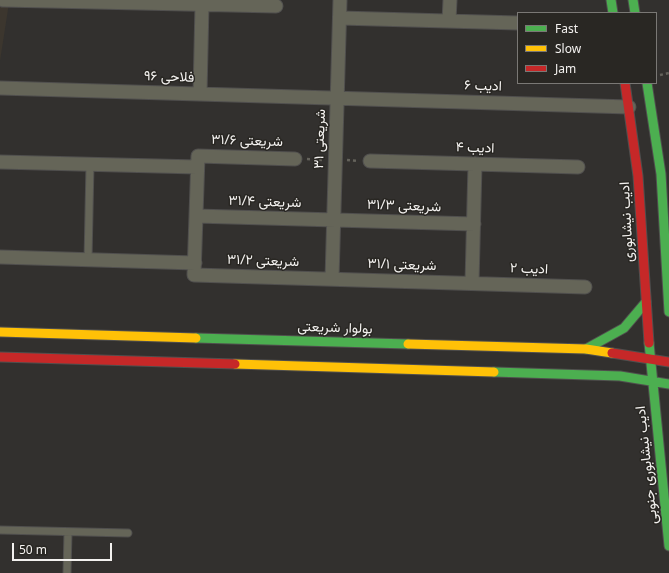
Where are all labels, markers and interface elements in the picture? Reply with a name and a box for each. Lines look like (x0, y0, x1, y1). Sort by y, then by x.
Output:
legend (517, 12, 657, 84)
text: Fast (555, 20, 578, 37)
text: Slow (555, 40, 581, 57)
text: Jam (555, 60, 576, 77)
street label: فلاحی ۹۶ (143, 68, 195, 86)
street label: ادیب ۶ (464, 77, 502, 95)
street label: شریعتی ۳۱ (311, 109, 329, 169)
street label: شریعتی ۳۱/۶ (211, 131, 283, 151)
street label: ادیب ۴ (455, 139, 495, 157)
street label: ادیب نیشابوری (617, 181, 637, 263)
street label: شریعتی ۳۱/۴ (228, 192, 302, 212)
street label: شریعتی ۳۱/۳ (367, 196, 441, 216)
street label: شریعتی ۳۱/۲ (227, 251, 299, 271)
street label: شریعتی ۳۱/۱ (367, 255, 437, 275)
street label: ادیب ۲ (510, 260, 548, 278)
street label: بولوار شریعتی (297, 318, 373, 338)
street label: ادیب نیشابوری جنوبی (632, 405, 662, 525)
scale bar (14, 535, 114, 561)
text: 50 m (19, 541, 47, 558)

